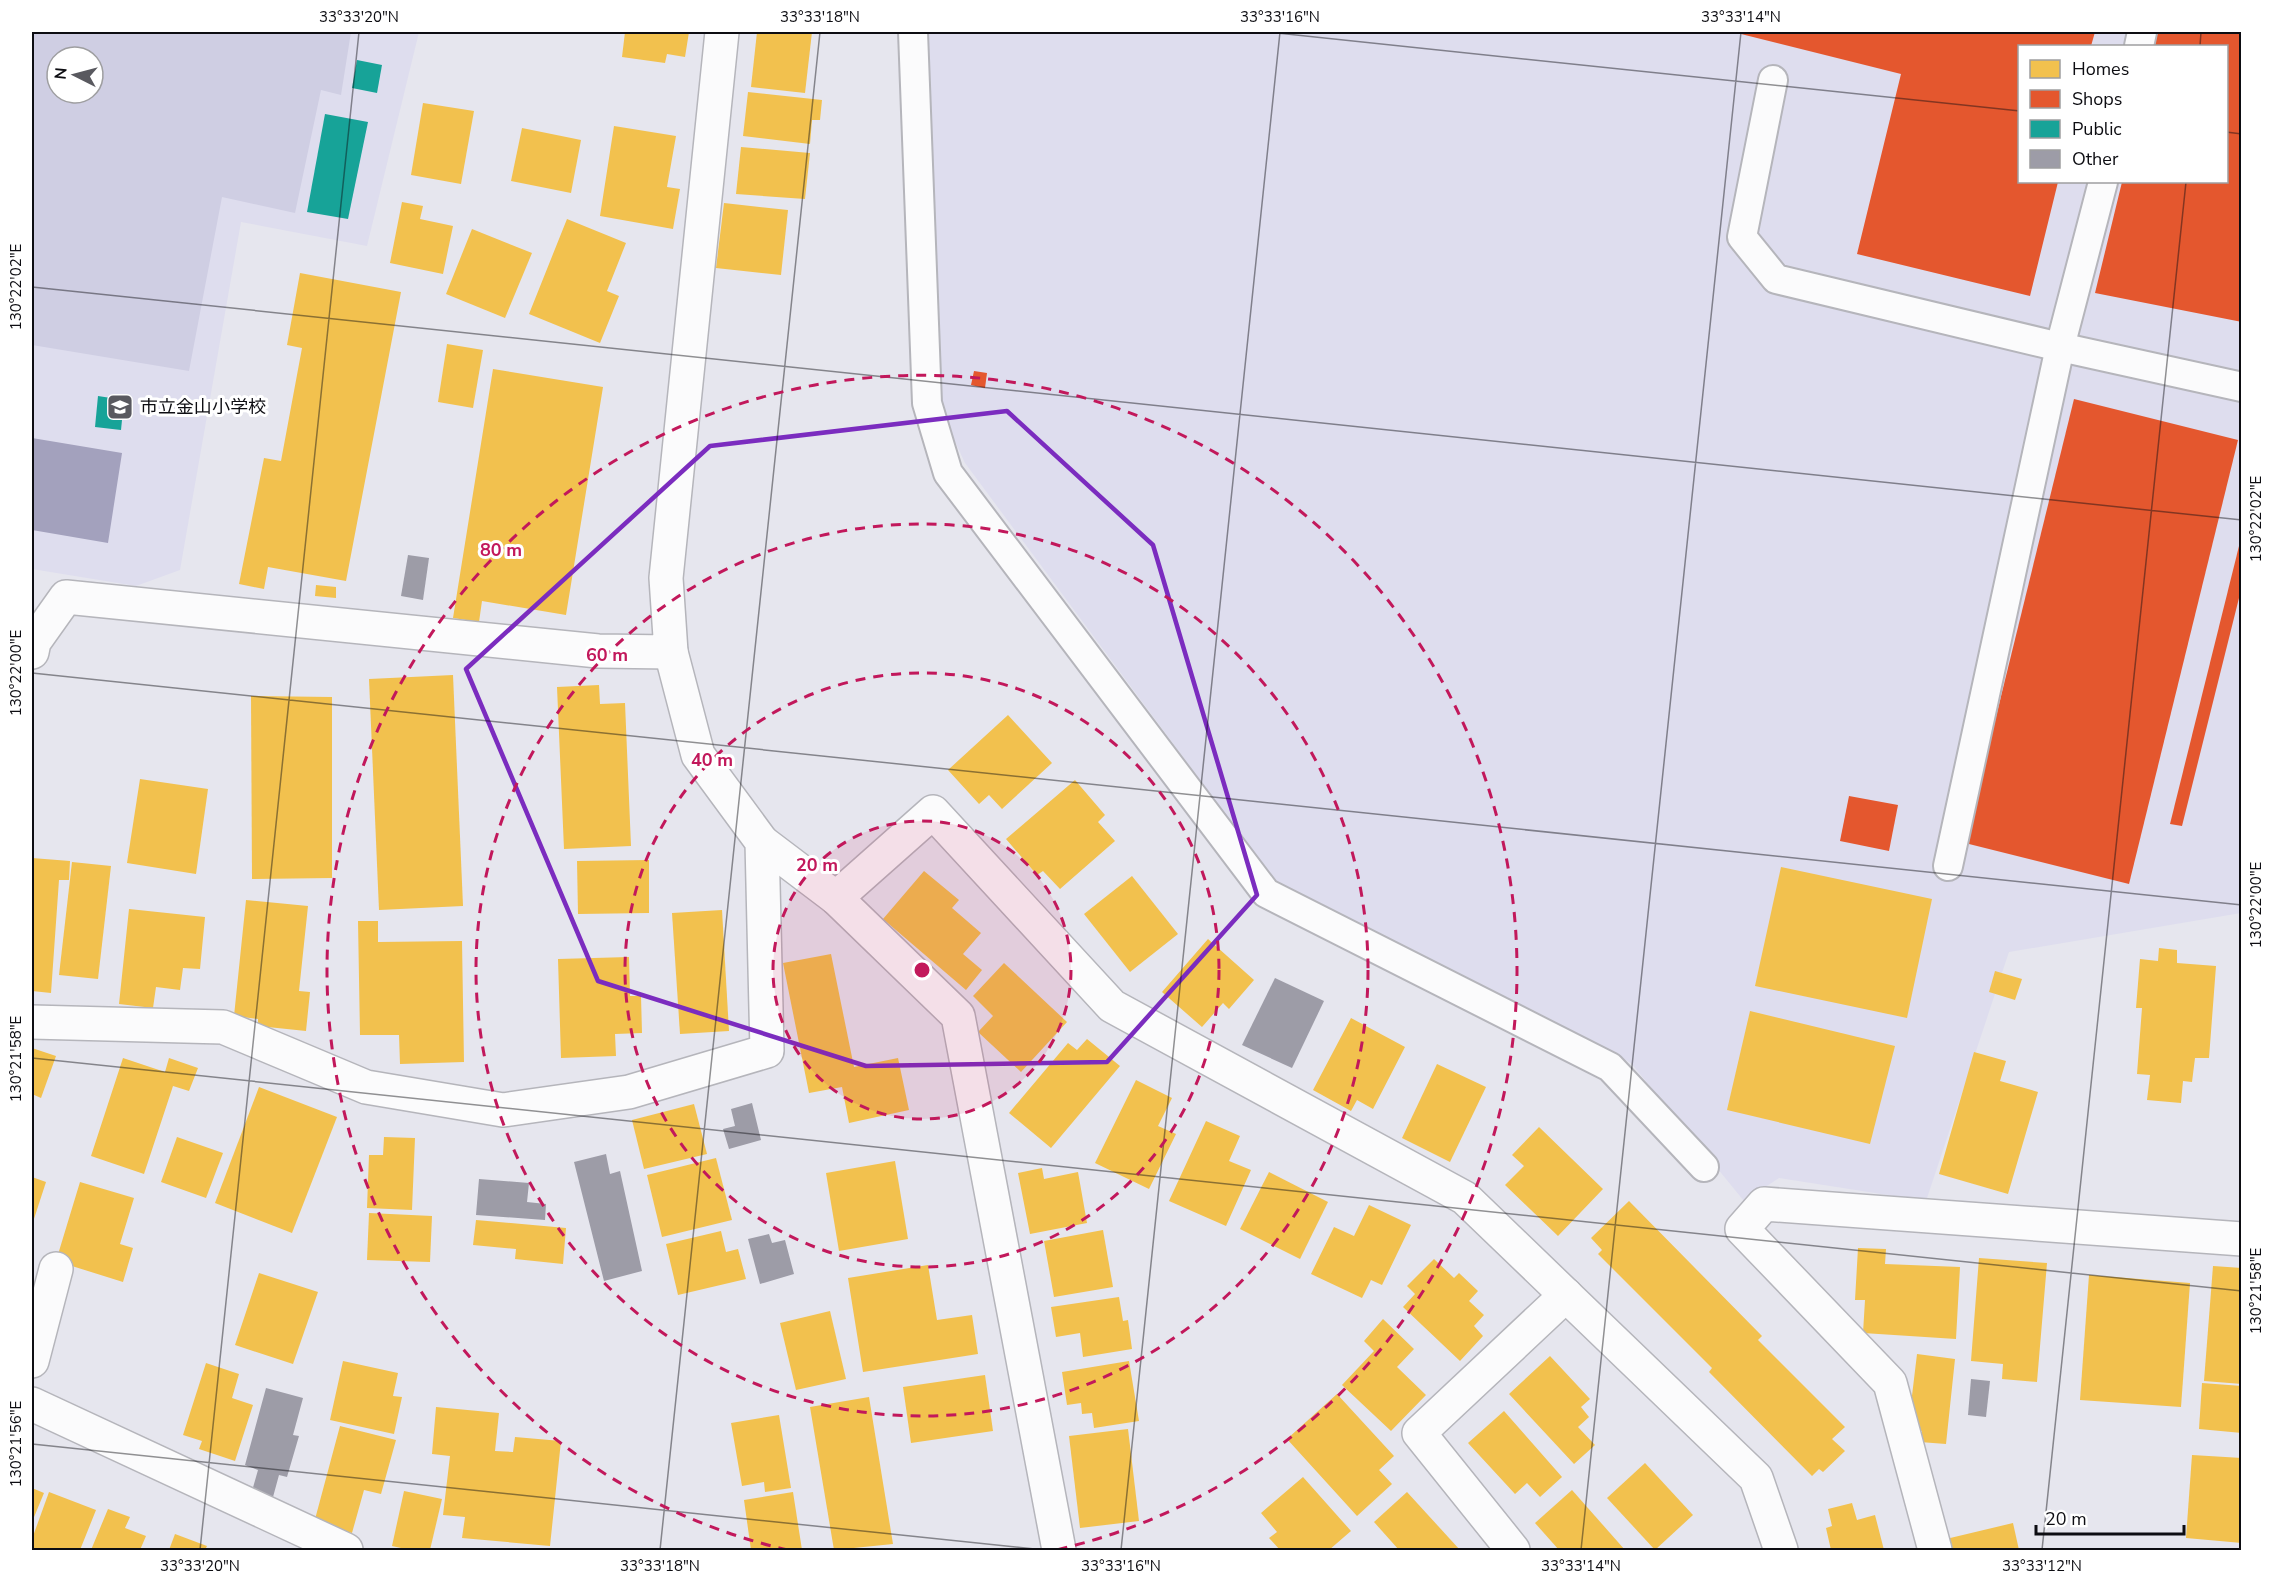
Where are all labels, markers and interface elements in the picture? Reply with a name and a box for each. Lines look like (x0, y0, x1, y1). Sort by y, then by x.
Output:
text: 33°33'20"N (319, 7, 399, 27)
text: 33°33'18"N (780, 7, 860, 27)
text: 33°33'16"N (1240, 7, 1320, 27)
text: 33°33'14"N (1701, 7, 1781, 27)
north arrow (45, 45, 105, 105)
legend (2018, 45, 2228, 183)
text: Homes (2072, 57, 2129, 81)
text: N (50, 66, 73, 81)
text: Shops (2072, 87, 2122, 111)
text: Public (2072, 117, 2122, 141)
text: Other (2072, 147, 2119, 171)
text: 130°22'02"E (6, 244, 26, 330)
school or university icon: 市立金山小学校 (105, 392, 135, 422)
place label: 市立金山小学校 (140, 395, 266, 419)
text: 130°22'02"E (2246, 476, 2266, 562)
text: 80 m (480, 538, 522, 562)
text: 130°22'00"E (6, 630, 26, 716)
text: 60 m (586, 643, 628, 667)
text: 40 m (691, 748, 733, 772)
text: 20 m (796, 853, 838, 877)
text: 130°22'00"E (2246, 862, 2266, 948)
centre of rings (912, 960, 932, 980)
text: 130°21'58"E (6, 1016, 26, 1102)
text: 130°21'58"E (2246, 1248, 2266, 1334)
text: 130°21'56"E (6, 1401, 26, 1487)
scale bar (2036, 1498, 2184, 1536)
text: 20 m (2045, 1507, 2087, 1531)
text: 33°33'20"N (160, 1556, 240, 1576)
text: 33°33'18"N (620, 1556, 700, 1576)
text: 33°33'16"N (1081, 1556, 1161, 1576)
text: 33°33'14"N (1541, 1556, 1621, 1576)
text: 33°33'12"N (2002, 1556, 2082, 1576)

